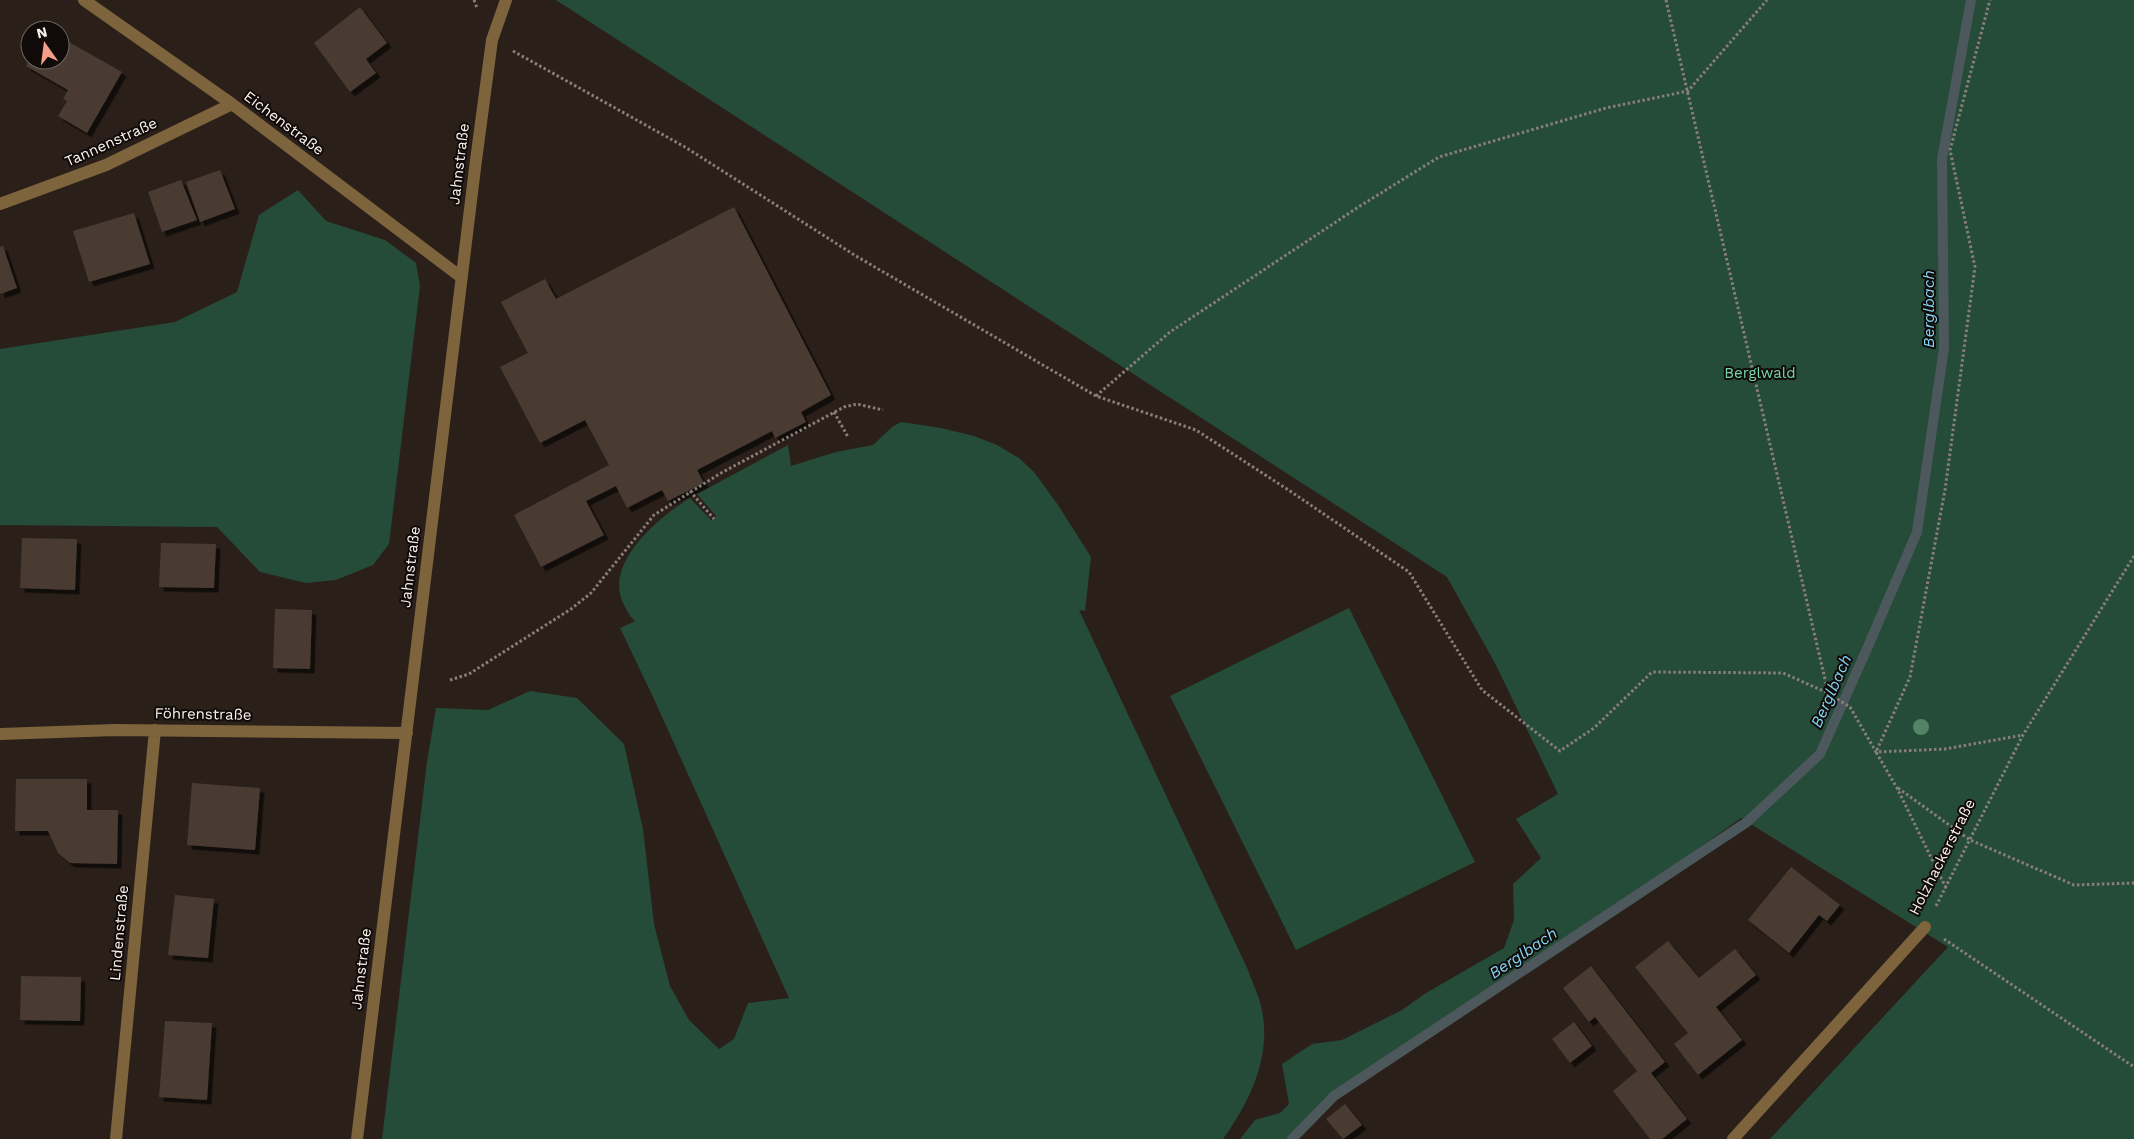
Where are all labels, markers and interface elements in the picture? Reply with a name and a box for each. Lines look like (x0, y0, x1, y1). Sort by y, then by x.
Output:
north arrow (20, 20, 70, 70)
text: N (35, 23, 49, 41)
street label: Eichenstraße (240, 87, 328, 159)
street label: Tannenstraße (62, 114, 160, 170)
street label: Jahnstraße (445, 122, 473, 206)
water label: Berglbach (1919, 270, 1938, 348)
park label: Berglwald (1724, 364, 1796, 382)
street label: Jahnstraße (396, 525, 424, 609)
water label: Berglbach (1806, 652, 1856, 730)
street label: Föhrenstraße (154, 704, 252, 724)
street label: Holzhackerstraße (1905, 796, 1979, 918)
street label: Lindenstraße (106, 884, 132, 982)
water label: Berglbach (1485, 923, 1561, 983)
street label: Jahnstraße (347, 927, 375, 1011)

